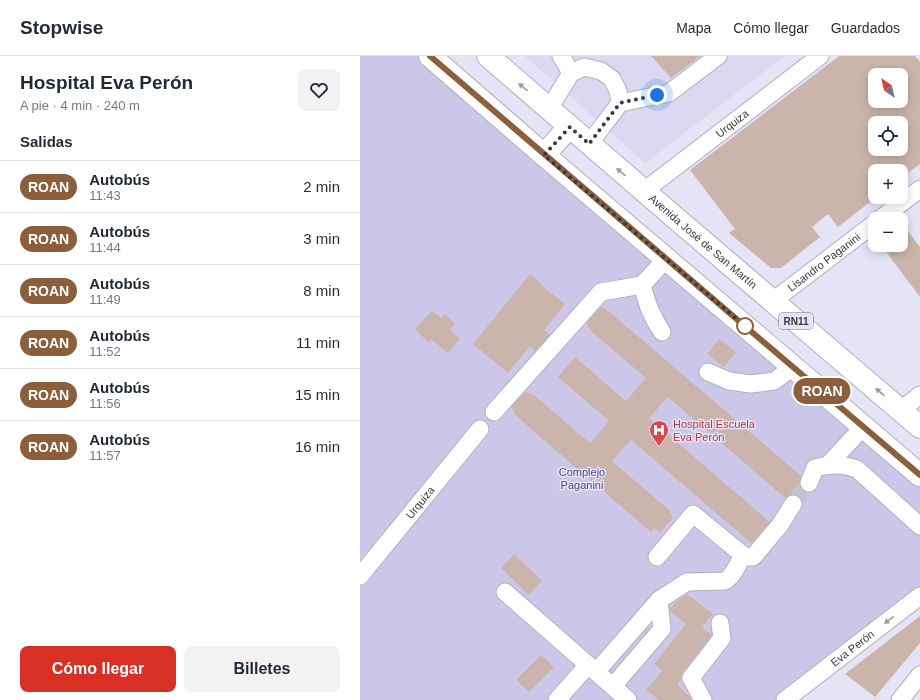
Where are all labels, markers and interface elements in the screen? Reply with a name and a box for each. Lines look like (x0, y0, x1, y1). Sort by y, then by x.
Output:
text: Stopwise (20, 17, 103, 38)
text: Mapa (676, 20, 711, 36)
text: Cómo llegar (733, 20, 809, 36)
text: Guardados (831, 20, 900, 36)
north arrow (868, 68, 908, 108)
map controls (868, 68, 908, 252)
button: heart (298, 69, 340, 111)
text: Hospital Eva Perón (20, 72, 193, 93)
one-way arrow (518, 82, 528, 91)
your location (647, 85, 667, 105)
text: A pie · 4 min · 240 m (20, 98, 140, 113)
street label: Urquiza (713, 107, 751, 140)
button: locate (868, 116, 908, 156)
text: Salidas (20, 133, 73, 150)
button: + (868, 164, 908, 204)
one-way arrow (616, 167, 627, 176)
text: Autobús (89, 171, 150, 188)
text: 2 min (303, 178, 340, 195)
text: ROAN (28, 179, 69, 195)
text: 11:43 (89, 188, 121, 203)
street label: Avenida José de San Martín (647, 192, 759, 291)
button: − (868, 212, 908, 252)
text: Autobús (89, 223, 150, 240)
text: 3 min (303, 230, 340, 247)
text: ROAN (28, 231, 69, 247)
street label: Lisandro Paganini (785, 231, 863, 294)
text: 11:44 (89, 240, 121, 255)
text: Autobús (89, 275, 150, 292)
text: 8 min (303, 282, 340, 299)
text: ROAN (28, 283, 69, 299)
text: 11:49 (89, 292, 121, 307)
road number: RN11 (779, 313, 813, 329)
unlabelled marker (736, 317, 754, 335)
text: Autobús (89, 327, 150, 344)
text: 11 min (296, 334, 340, 351)
text: ROAN (28, 335, 69, 351)
text: 11:52 (89, 344, 121, 359)
line badge: ROAN (794, 378, 850, 404)
text: Autobús (89, 379, 150, 396)
text: ROAN (801, 383, 843, 399)
text: 15 min (295, 386, 340, 403)
text: ROAN (28, 387, 69, 403)
one-way arrow (874, 388, 885, 397)
text: 11:56 (89, 396, 121, 411)
place label: Hospital Escuela Eva Perón (673, 418, 756, 443)
hospital icon: Hospital Escuela Eva Perón (648, 419, 670, 447)
text: Autobús (89, 431, 150, 448)
text: 16 min (295, 438, 340, 455)
text: ROAN (28, 439, 69, 455)
text: 11:57 (89, 448, 121, 463)
park label: Complejo Paganini (559, 466, 605, 491)
street label: Urquiza (403, 483, 437, 521)
one-way arrow (884, 615, 895, 624)
street label: Eva Perón (828, 628, 876, 669)
button: Cómo llegar (20, 646, 176, 692)
button: Billetes (184, 646, 340, 692)

